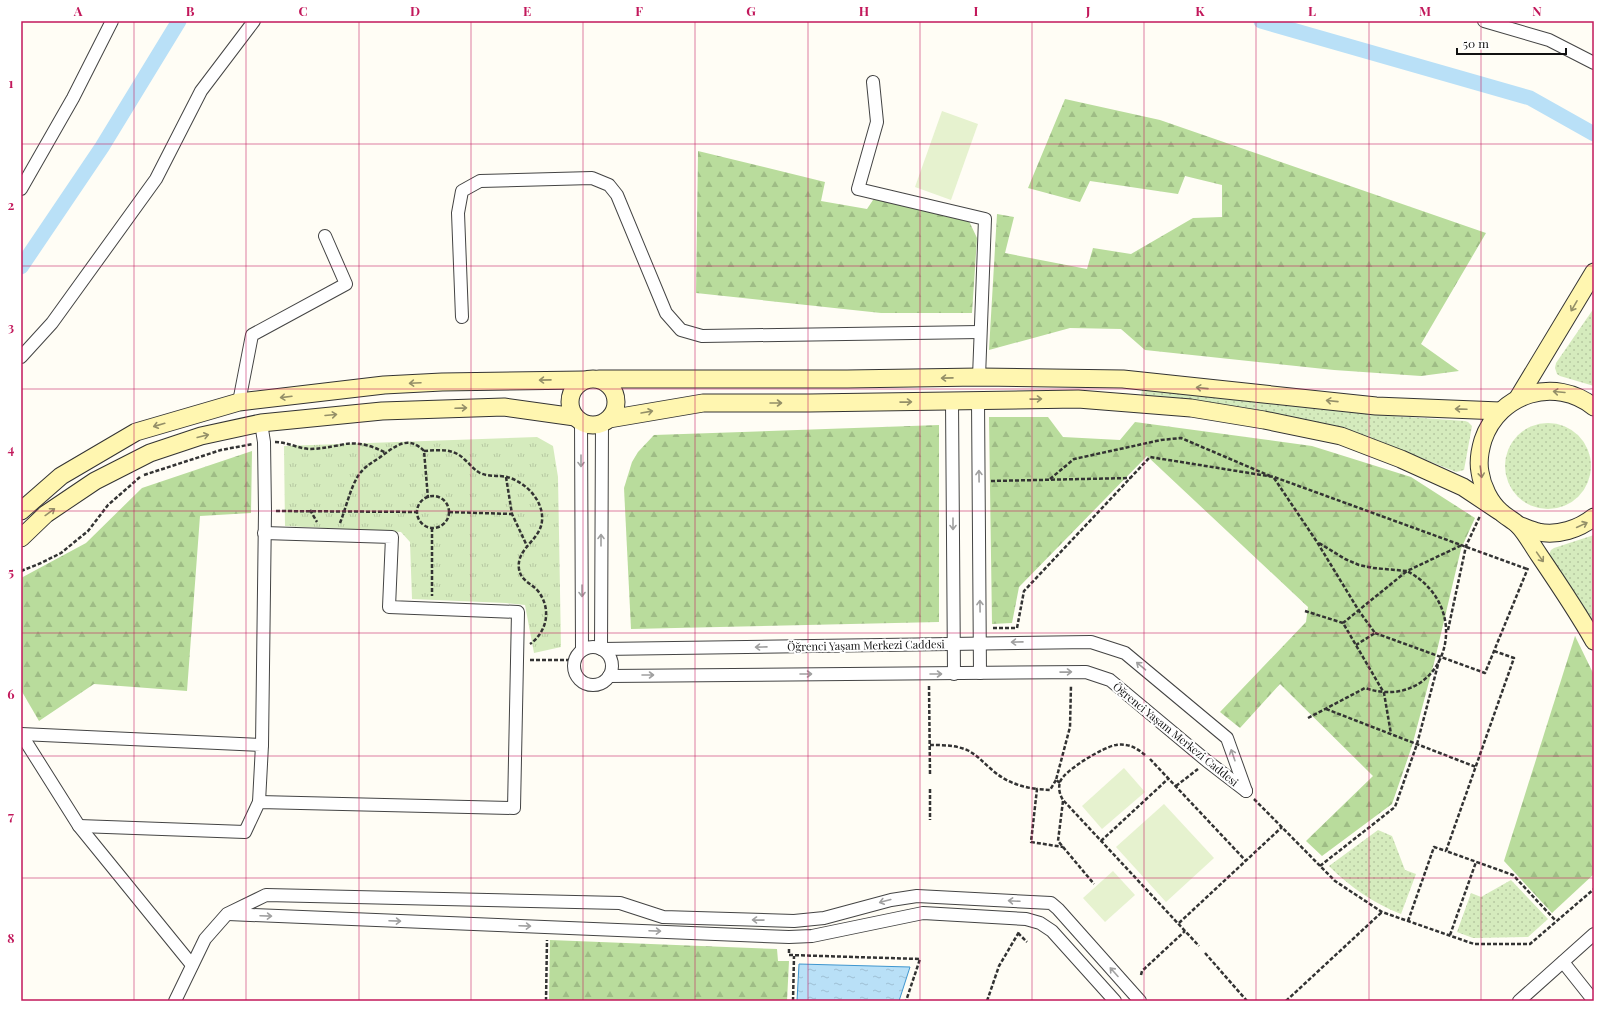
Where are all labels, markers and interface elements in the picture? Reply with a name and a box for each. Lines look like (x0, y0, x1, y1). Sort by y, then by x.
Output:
text: A (73, 2, 83, 19)
text: B (186, 2, 195, 19)
text: C (298, 2, 308, 19)
text: D (410, 2, 420, 19)
text: E (523, 2, 531, 19)
text: F (635, 2, 643, 19)
text: G (746, 2, 756, 19)
text: H (859, 2, 869, 19)
text: I (974, 2, 979, 19)
text: J (1085, 2, 1091, 19)
text: K (1195, 2, 1205, 19)
text: L (1308, 2, 1316, 19)
text: M (1419, 2, 1431, 19)
text: N (1532, 2, 1542, 19)
scale bar (1457, 30, 1566, 56)
text: 50 m (1463, 35, 1489, 51)
text: 1 (9, 74, 14, 91)
text: 2 (8, 196, 15, 213)
one-way arrow (1570, 300, 1578, 312)
text: 3 (8, 318, 14, 335)
one-way arrow (941, 374, 954, 382)
one-way arrow (539, 377, 552, 384)
one-way arrow (409, 379, 422, 387)
one-way arrow (1196, 384, 1209, 391)
one-way arrow (1553, 388, 1566, 396)
one-way arrow (280, 393, 293, 400)
one-way arrow (1029, 395, 1042, 403)
one-way arrow (1326, 397, 1339, 405)
one-way arrow (899, 398, 912, 406)
one-way arrow (769, 399, 782, 407)
one-way arrow (454, 404, 467, 412)
one-way arrow (1455, 406, 1468, 413)
one-way arrow (640, 408, 653, 416)
one-way arrow (324, 412, 337, 419)
one-way arrow (153, 422, 166, 429)
one-way arrow (196, 432, 209, 439)
text: 4 (8, 440, 15, 457)
one-way arrow (577, 454, 585, 467)
one-way arrow (1477, 465, 1485, 478)
one-way arrow (975, 470, 983, 483)
one-way arrow (44, 508, 55, 516)
one-way arrow (949, 517, 957, 530)
one-way arrow (1576, 520, 1588, 528)
one-way arrow (597, 534, 605, 547)
one-way arrow (1536, 551, 1544, 562)
text: 5 (8, 563, 14, 580)
one-way arrow (578, 584, 586, 597)
one-way arrow (976, 600, 984, 613)
street label: Öğrenci Yaşam Merkezi Caddesi (787, 636, 945, 654)
one-way arrow (1011, 639, 1024, 646)
one-way arrow (755, 643, 768, 650)
one-way arrow (1135, 662, 1146, 670)
one-way arrow (1059, 668, 1072, 676)
one-way arrow (799, 670, 812, 678)
one-way arrow (929, 670, 942, 678)
one-way arrow (641, 671, 654, 679)
street label: Öğrenci Yaşam Merkezi Caddesi (1110, 679, 1242, 789)
text: 6 (7, 685, 15, 702)
one-way arrow (1228, 749, 1236, 761)
text: 7 (8, 807, 14, 824)
one-way arrow (879, 898, 892, 906)
one-way arrow (1008, 898, 1021, 905)
one-way arrow (259, 912, 272, 919)
one-way arrow (752, 916, 765, 924)
one-way arrow (388, 917, 401, 925)
one-way arrow (518, 922, 531, 930)
one-way arrow (648, 928, 661, 935)
text: 8 (7, 929, 15, 946)
one-way arrow (1110, 967, 1119, 977)

